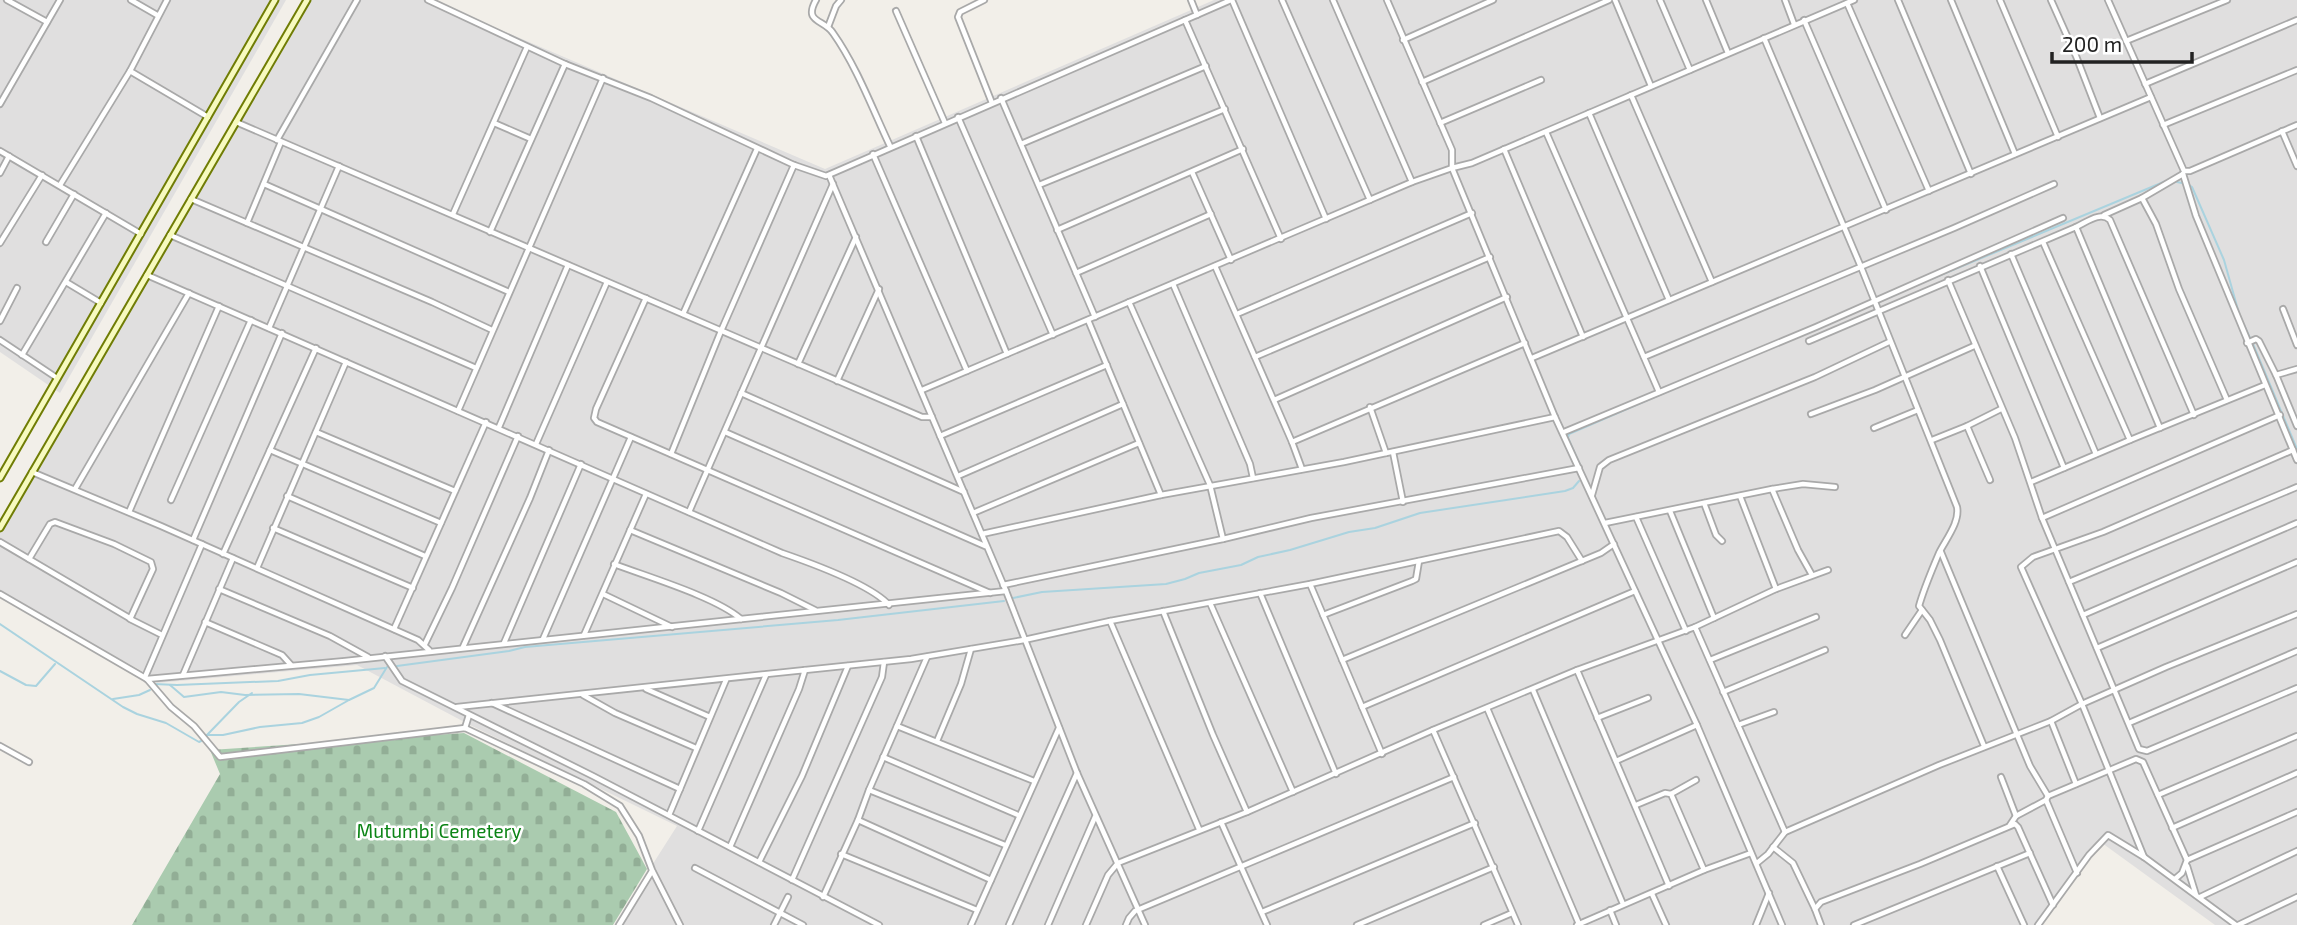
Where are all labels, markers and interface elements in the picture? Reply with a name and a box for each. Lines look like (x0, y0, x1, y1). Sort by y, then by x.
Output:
scale bar (2052, 21, 2192, 65)
text: 200 m (2062, 31, 2122, 56)
park label: Mutumbi Cemetery (357, 819, 521, 842)

